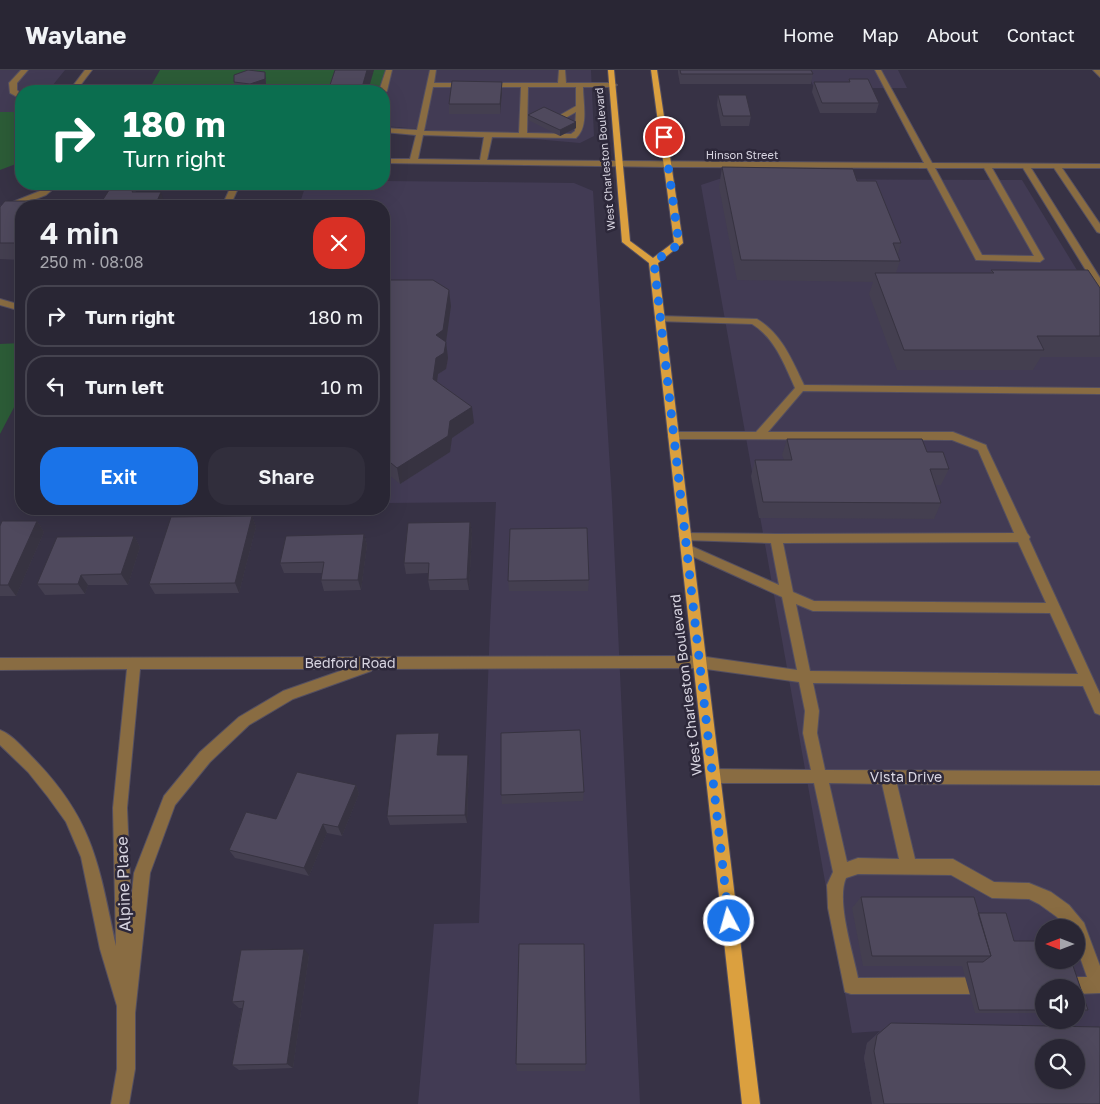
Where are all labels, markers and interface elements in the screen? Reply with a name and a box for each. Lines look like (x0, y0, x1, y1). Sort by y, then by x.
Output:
text: Waylane (25, 20, 126, 49)
text: Home (783, 24, 834, 46)
text: Map (862, 24, 899, 46)
text: About (927, 24, 979, 46)
text: Contact (1007, 24, 1075, 46)
street label: West Charleston Boulevard (592, 87, 617, 231)
text: 180 m (123, 103, 226, 145)
icon: right (40, 105, 105, 170)
pin (643, 116, 685, 158)
icon: arrive (650, 123, 678, 151)
text: Turn right (123, 145, 226, 172)
street label: Hinson Street (706, 148, 778, 161)
text: 4 min (40, 215, 119, 251)
button: close (313, 217, 365, 269)
text: 250 m · 08:08 (40, 252, 144, 272)
icon: right (42, 302, 70, 330)
text: Turn right (85, 305, 175, 328)
text: 180 m (309, 305, 363, 328)
icon: left (42, 372, 70, 400)
text: Turn left (85, 375, 164, 398)
text: 10 m (320, 375, 363, 398)
button: Exit (40, 447, 198, 505)
button: Share (208, 447, 365, 505)
street label: West Charleston Boulevard (666, 593, 705, 777)
street label: Bedford Road (304, 654, 396, 671)
street label: Vista Drive (870, 768, 942, 785)
street label: Alpine Place (111, 836, 135, 932)
position arrow (702, 894, 754, 946)
north arrow (1035, 919, 1085, 969)
map controls (1035, 919, 1085, 1089)
button: sound (1035, 979, 1085, 1029)
button: search (1035, 1039, 1085, 1089)

